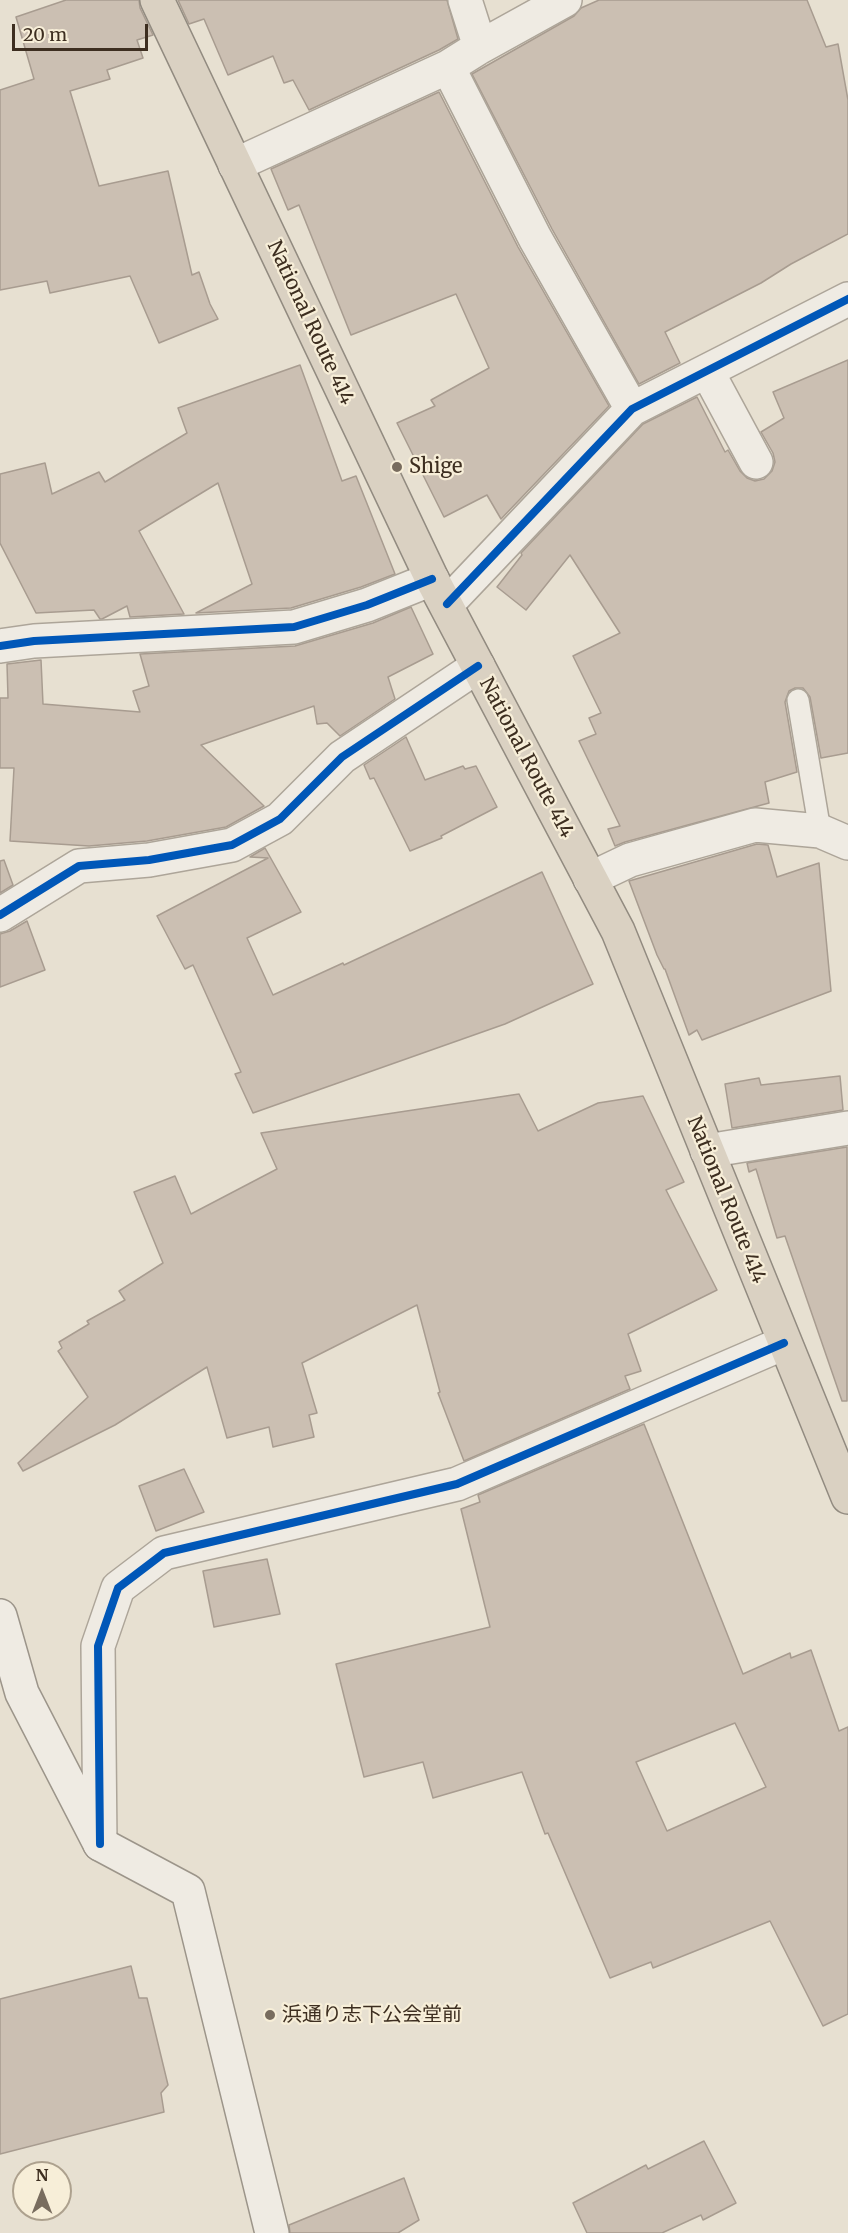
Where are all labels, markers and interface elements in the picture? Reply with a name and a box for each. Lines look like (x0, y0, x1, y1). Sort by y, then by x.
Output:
scale bar (15, 12, 152, 50)
text: 20 m (23, 23, 67, 46)
street label: National Route 414 (261, 237, 359, 409)
place label: Shige (409, 455, 463, 479)
marker: Shige (390, 460, 404, 474)
street label: National Route 414 (474, 674, 578, 842)
street label: National Route 414 (681, 1113, 771, 1287)
place label: 浜通り志下公会堂前 (282, 2003, 462, 2027)
marker: 浜通り志下公会堂前 (263, 2008, 277, 2022)
north arrow (12, 2161, 72, 2221)
text: N (36, 2165, 48, 2185)

